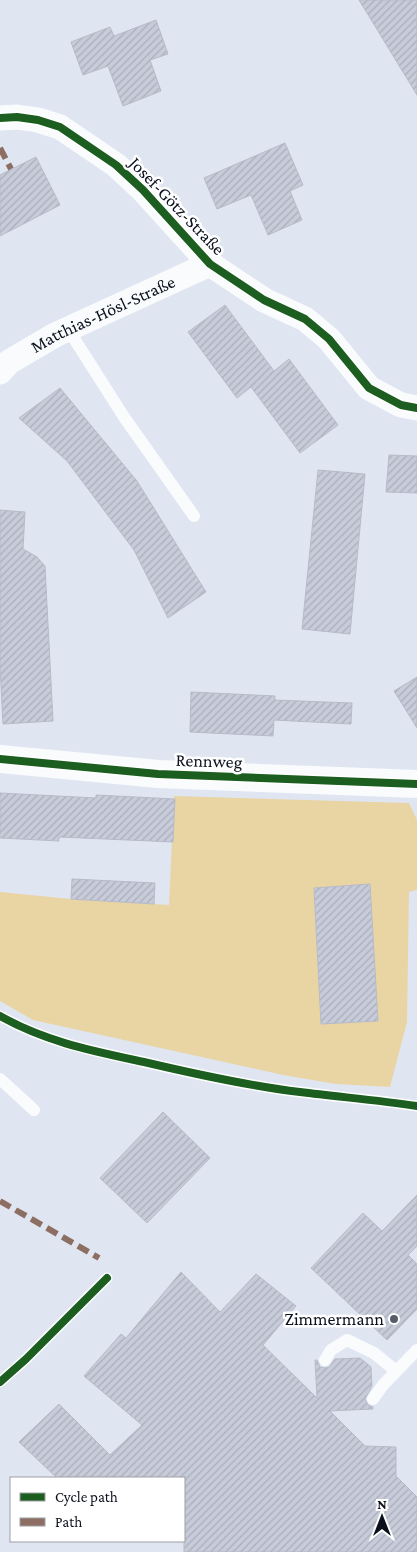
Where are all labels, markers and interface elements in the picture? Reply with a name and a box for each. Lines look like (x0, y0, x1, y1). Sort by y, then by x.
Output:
street label: Josef-Götz-Straße (124, 151, 229, 259)
street label: Matthias-Hösl-Straße (27, 271, 178, 357)
street label: Rennweg (175, 750, 243, 772)
place label: Zimmermann (285, 1309, 384, 1329)
marker: Zimmermann (388, 1313, 400, 1325)
legend (10, 1477, 185, 1542)
text: Cycle path (55, 1489, 118, 1506)
north arrow (357, 1492, 407, 1542)
text: N (377, 1496, 387, 1512)
text: Path (55, 1514, 82, 1530)

